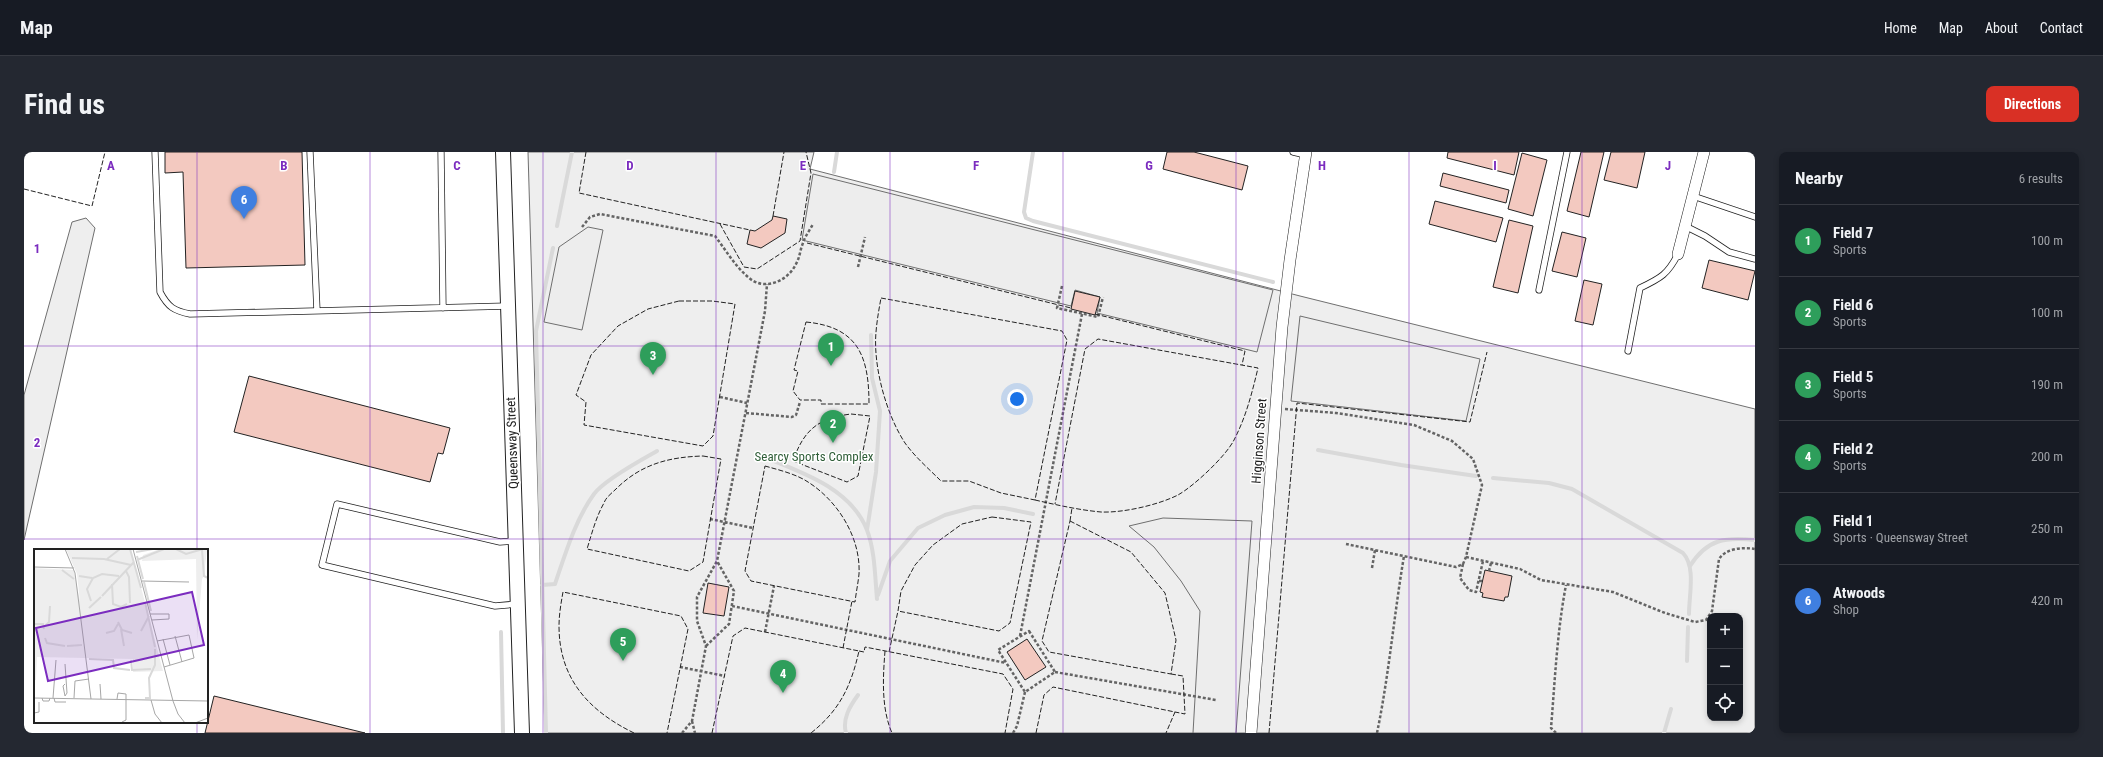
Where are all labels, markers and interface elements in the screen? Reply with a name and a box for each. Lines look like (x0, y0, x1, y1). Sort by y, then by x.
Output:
text: Map (20, 16, 53, 39)
text: Home (1884, 20, 1917, 36)
text: Map (1939, 20, 1963, 36)
text: About (1985, 20, 2018, 36)
text: Contact (2040, 20, 2083, 36)
button: Directions (1986, 86, 2079, 122)
text: Find us (24, 88, 105, 121)
text: A (107, 158, 115, 173)
text: B (280, 158, 288, 173)
text: C (453, 158, 461, 173)
text: D (626, 158, 634, 173)
text: E (800, 158, 807, 173)
text: F (973, 158, 979, 173)
text: G (1145, 158, 1153, 173)
text: H (1318, 158, 1326, 173)
text: I (1493, 158, 1497, 173)
text: J (1665, 158, 1671, 173)
text: Nearby (1795, 168, 1843, 188)
text: 6 results (2019, 171, 2063, 186)
pin: 6 (231, 186, 257, 219)
text: Field 7 (1833, 224, 1873, 242)
text: 1 (1805, 233, 1811, 248)
text: 100 m (2031, 233, 2063, 248)
text: 1 (34, 241, 40, 256)
text: Sports (1833, 242, 1867, 257)
text: Field 6 (1833, 296, 1873, 314)
text: 2 (1805, 305, 1811, 320)
text: 100 m (2031, 305, 2063, 320)
text: Sports (1833, 314, 1867, 329)
pin: 1 (818, 333, 844, 366)
pin: 3 (640, 342, 666, 375)
text: Field 5 (1833, 368, 1873, 386)
text: 3 (1805, 377, 1811, 392)
text: 190 m (2031, 377, 2063, 392)
text: Sports (1833, 386, 1867, 401)
your location (1007, 389, 1027, 409)
street label: Queensway Street (503, 397, 521, 489)
street label: Higginson Street (1249, 398, 1269, 484)
pin: 2 (820, 410, 846, 443)
text: 2 (34, 435, 41, 450)
text: Field 2 (1833, 440, 1873, 458)
park label: Searcy Sports Complex (755, 449, 874, 464)
text: 4 (1805, 449, 1811, 464)
text: 200 m (2031, 449, 2063, 464)
text: Sports (1833, 458, 1867, 473)
text: Field 1 (1833, 512, 1873, 530)
text: 5 (1805, 521, 1811, 536)
text: 250 m (2031, 521, 2063, 536)
text: Sports · Queensway Street (1833, 530, 1968, 545)
inset map (34, 549, 208, 723)
text: Atwoods (1833, 584, 1885, 602)
text: 6 (1805, 593, 1811, 608)
text: 420 m (2031, 593, 2063, 608)
text: Shop (1833, 602, 1859, 617)
map controls (1707, 613, 1743, 721)
button: + (1707, 613, 1743, 649)
pin: 5 (610, 628, 636, 661)
button: − (1707, 649, 1743, 685)
pin: 4 (770, 660, 796, 693)
button: locate (1707, 685, 1743, 721)

